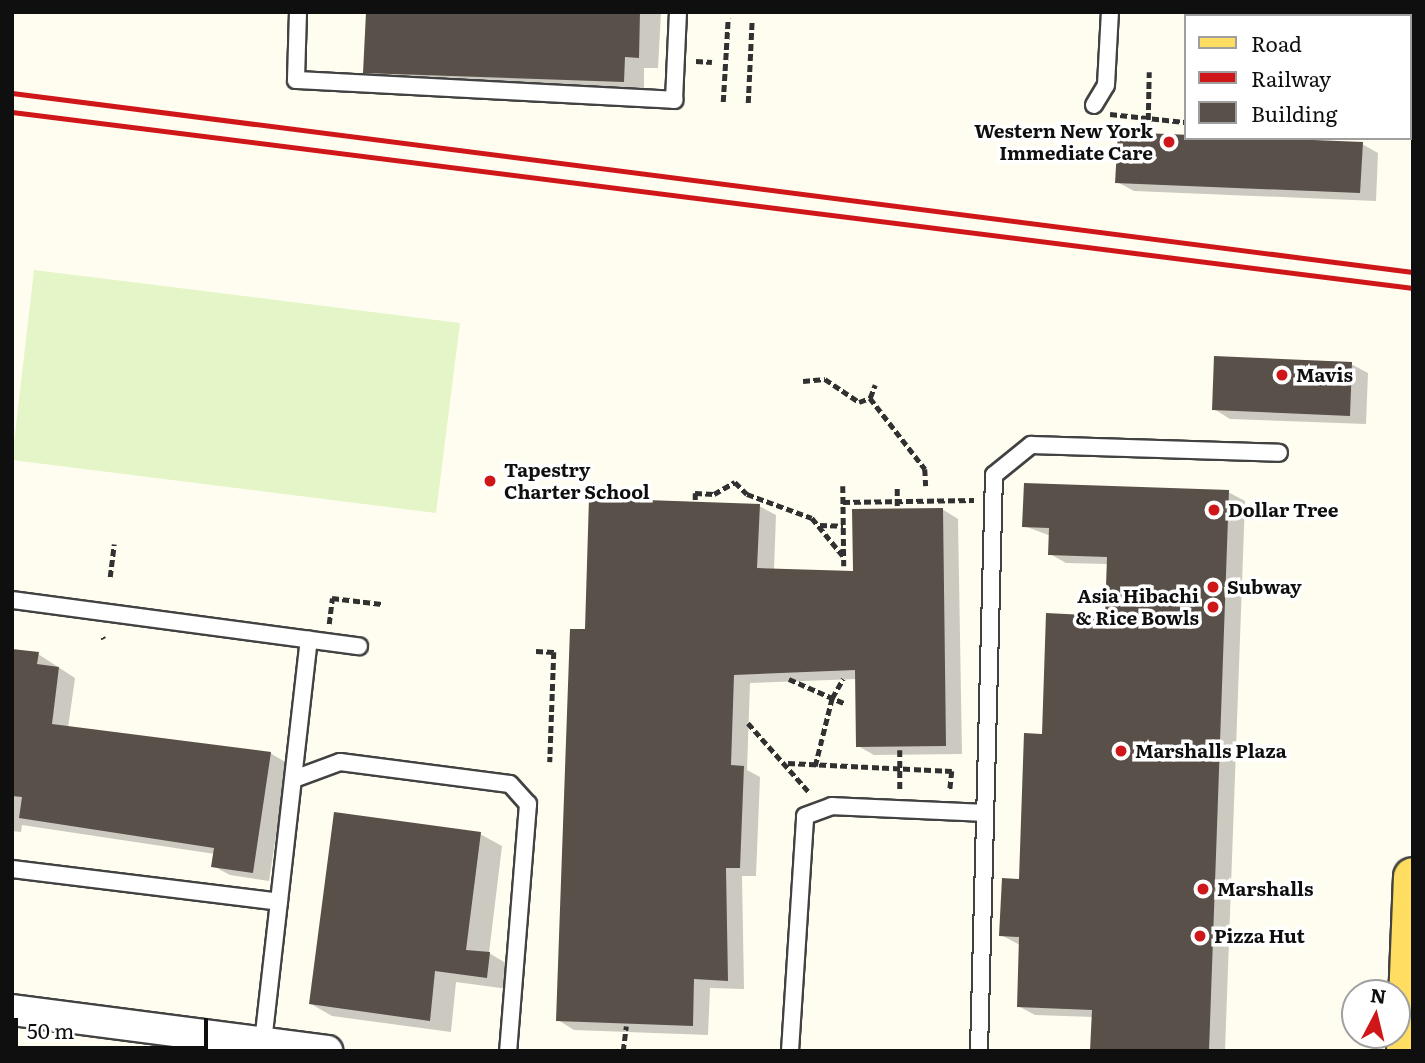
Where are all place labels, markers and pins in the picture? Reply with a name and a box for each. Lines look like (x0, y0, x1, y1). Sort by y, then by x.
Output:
place label: Western New York Immediate Care (974, 120, 1153, 164)
marker: Western New York Immediate Care (1159, 132, 1179, 152)
place label: Mavis (1296, 364, 1353, 386)
marker: Mavis (1274, 367, 1290, 383)
place label: Tapestry Charter School (504, 459, 650, 503)
marker: Tapestry Charter School (482, 473, 498, 489)
place label: Dollar Tree (1228, 499, 1339, 521)
marker: Dollar Tree (1206, 502, 1222, 518)
place label: Subway (1227, 576, 1302, 598)
marker: Subway (1205, 579, 1221, 595)
place label: Asia Hibachi & Rice Bowls (1075, 585, 1199, 629)
marker: Asia Hibachi & Rice Bowls (1205, 599, 1221, 615)
place label: Marshalls Plaza (1135, 740, 1287, 762)
marker: Marshalls Plaza (1113, 743, 1129, 759)
place label: Marshalls (1217, 878, 1313, 900)
marker: Marshalls (1195, 881, 1211, 897)
place label: Pizza Hut (1214, 925, 1305, 947)
marker: Pizza Hut (1192, 928, 1208, 944)

